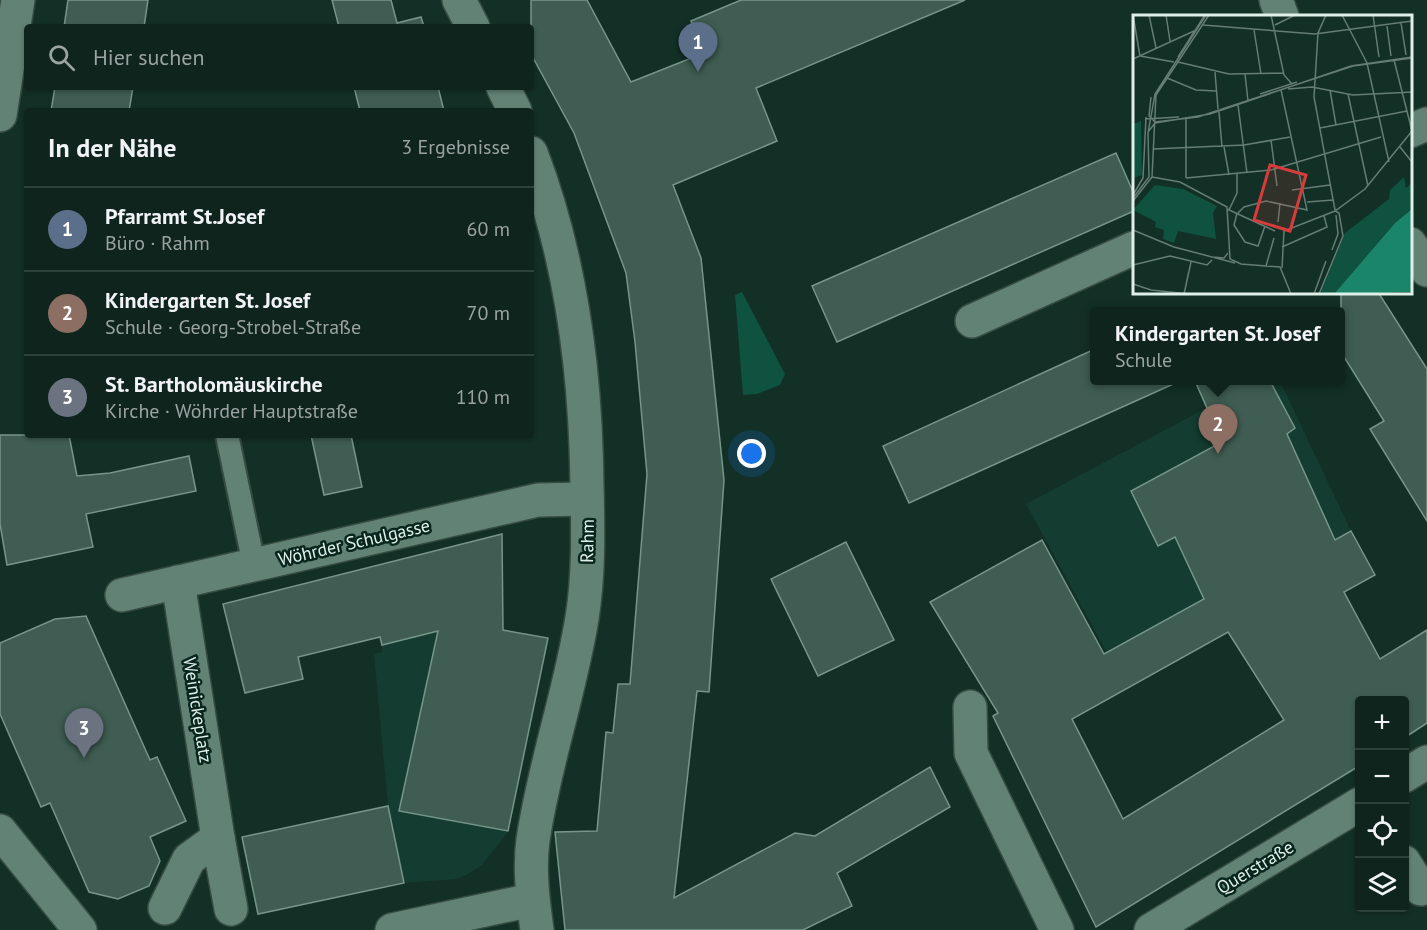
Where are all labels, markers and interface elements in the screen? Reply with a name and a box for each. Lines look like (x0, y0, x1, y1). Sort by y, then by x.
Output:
inset map (1133, 15, 1412, 294)
pin: 1 (678, 22, 718, 72)
search box (24, 24, 534, 90)
icon: search (45, 41, 78, 74)
text: Hier suchen (93, 43, 205, 71)
text: In der Nähe (48, 131, 176, 164)
text: 3 Ergebnisse (401, 134, 510, 160)
text: Pfarramt St.Josef (105, 202, 264, 230)
text: 1 (62, 216, 73, 242)
text: 60 m (467, 216, 510, 242)
text: Büro · Rahm (105, 230, 210, 256)
text: Kindergarten St. Josef (105, 286, 310, 314)
text: 2 (62, 300, 73, 326)
text: 70 m (467, 300, 510, 326)
popup (1090, 307, 1345, 385)
text: Schule · Georg-Strobel-Straße (105, 314, 361, 340)
text: Kindergarten St. Josef (1115, 319, 1320, 347)
text: Schule (1115, 347, 1172, 373)
text: St. Bartholomäuskirche (105, 370, 323, 398)
text: 3 (62, 384, 73, 410)
text: 110 m (456, 384, 510, 410)
text: Kirche · Wöhrder Hauptstraße (105, 398, 358, 424)
pin: 2 (1198, 404, 1238, 454)
your location (737, 439, 766, 468)
street label: Wöhrder Schulgasse (276, 513, 432, 571)
street label: Rahm (575, 519, 599, 563)
street label: Weinickeplatz (178, 656, 218, 764)
map controls (1355, 696, 1409, 912)
button: + (1355, 696, 1409, 750)
pin: 3 (64, 708, 104, 758)
button: − (1355, 750, 1409, 804)
button: locate (1355, 804, 1409, 858)
street label: Querstraße (1212, 835, 1298, 899)
button: layers (1355, 858, 1409, 912)

